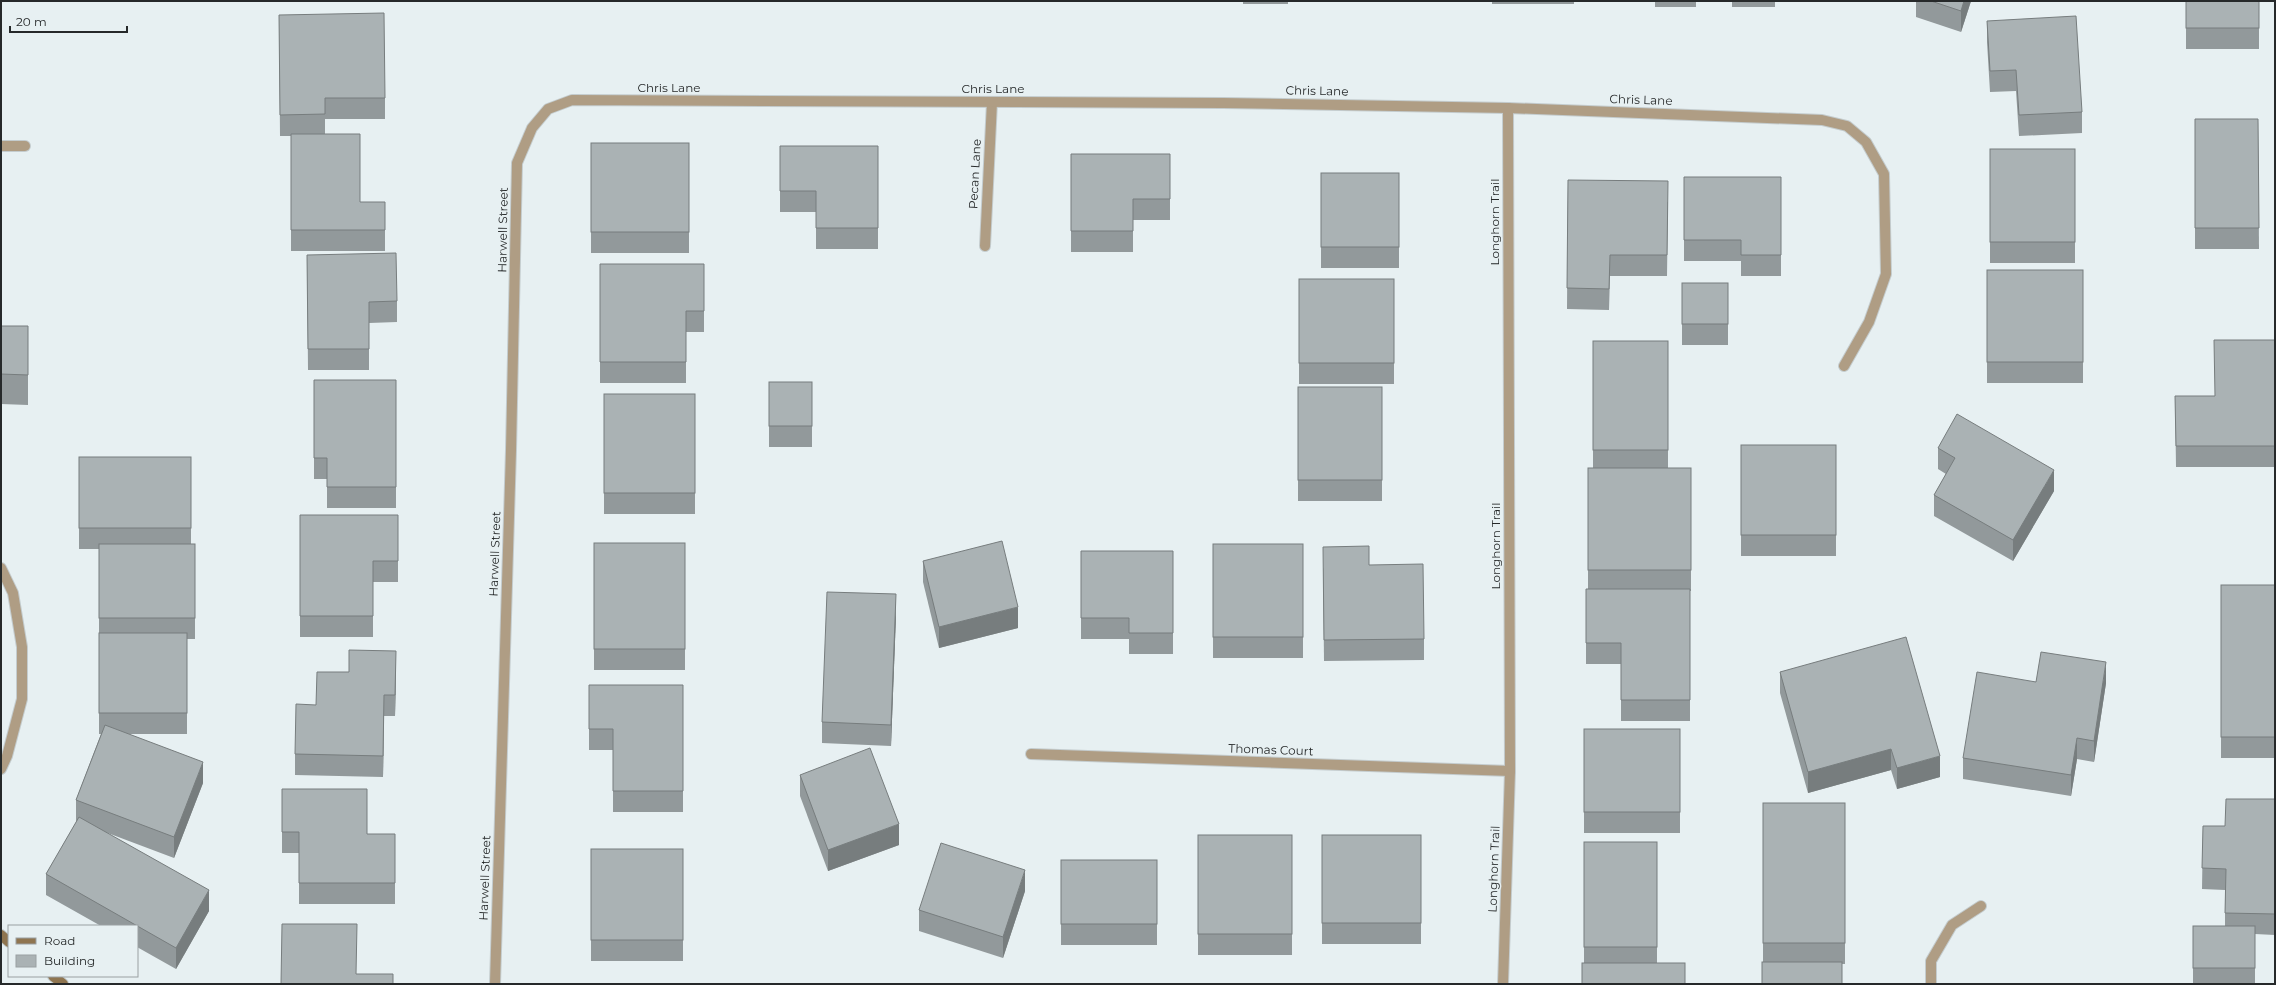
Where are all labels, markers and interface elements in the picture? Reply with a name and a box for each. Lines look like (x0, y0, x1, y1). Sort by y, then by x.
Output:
scale bar (10, 8, 127, 34)
text: 20 m (16, 14, 47, 29)
street label: Chris Lane (637, 80, 701, 95)
street label: Chris Lane (961, 81, 1025, 96)
street label: Chris Lane (1285, 82, 1349, 99)
street label: Chris Lane (1609, 91, 1673, 108)
street label: Pecan Lane (965, 138, 984, 209)
street label: Longhorn Trail (1487, 178, 1502, 266)
street label: Harwell Street (494, 187, 511, 273)
street label: Longhorn Trail (1488, 502, 1503, 590)
street label: Harwell Street (486, 511, 503, 597)
street label: Thomas Court (1228, 741, 1314, 758)
street label: Longhorn Trail (1484, 825, 1503, 913)
street label: Harwell Street (476, 835, 493, 921)
legend (8, 925, 138, 977)
text: Road (44, 933, 75, 948)
text: Building (44, 953, 95, 968)

